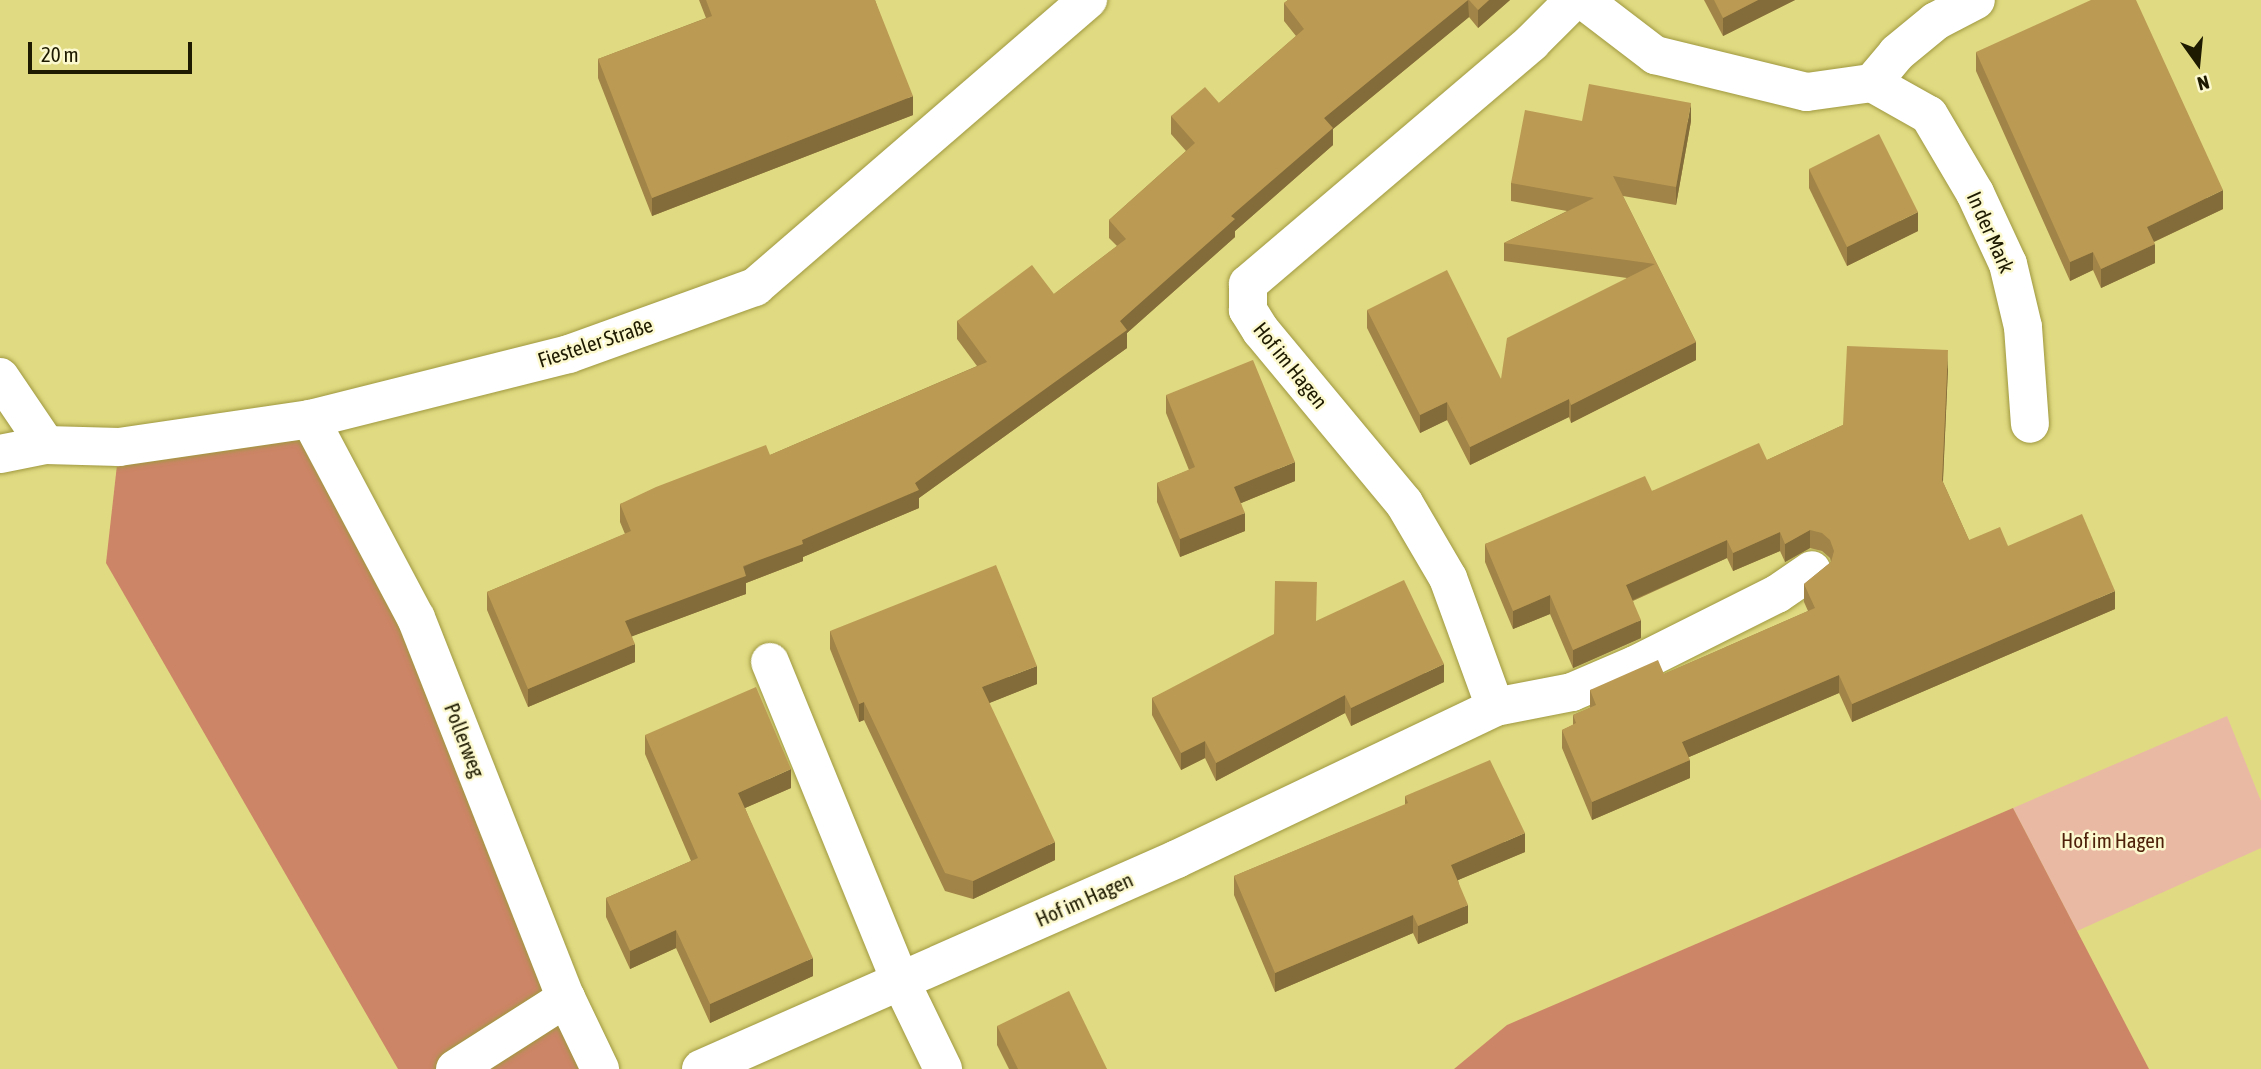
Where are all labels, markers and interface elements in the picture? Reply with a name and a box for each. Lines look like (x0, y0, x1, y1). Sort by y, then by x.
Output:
scale bar (32, 28, 196, 72)
north arrow (2163, 28, 2233, 98)
text: 20 m (41, 42, 79, 66)
text: N (2195, 71, 2212, 95)
street label: In der Mark (1962, 187, 2020, 277)
street label: Fiesteler Straße (534, 312, 656, 372)
street label: Hof im Hagen (1249, 317, 1333, 413)
street label: Pollerweg (439, 699, 491, 781)
park label: Hof im Hagen (2061, 827, 2165, 853)
street label: Hof im Hagen (1031, 866, 1137, 932)

